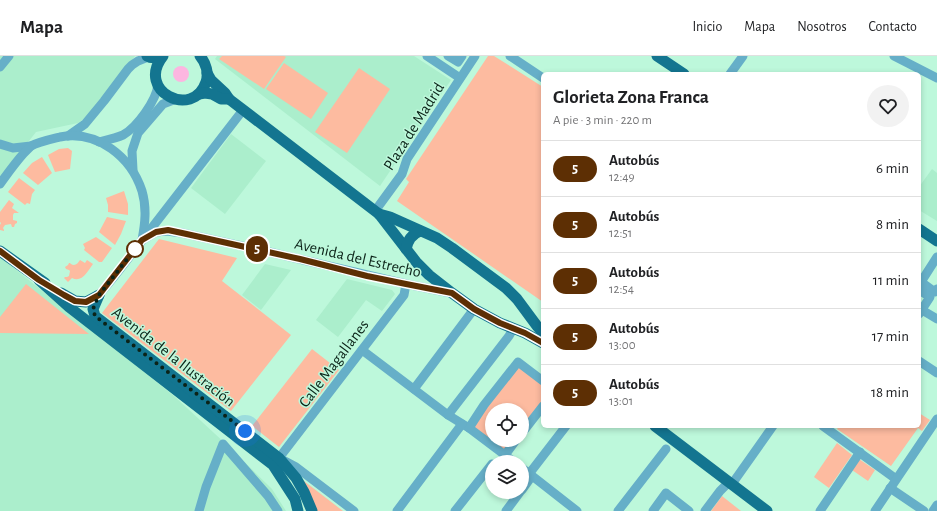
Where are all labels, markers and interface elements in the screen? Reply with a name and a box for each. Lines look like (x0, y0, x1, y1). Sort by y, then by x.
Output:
text: Mapa (20, 18, 63, 37)
text: Inicio (692, 20, 722, 34)
text: Mapa (744, 20, 775, 34)
text: Nosotros (797, 20, 847, 34)
text: Contacto (869, 20, 917, 34)
street label: Plaza de Madrid (381, 80, 447, 173)
button: heart (867, 85, 909, 127)
text: Glorieta Zona Franca (553, 88, 709, 107)
text: A pie · 3 min · 220 m (553, 114, 652, 127)
text: Autobús (609, 153, 659, 168)
text: 6 min (876, 161, 909, 176)
text: 5 (572, 162, 578, 176)
text: 12:49 (609, 171, 635, 184)
text: Autobús (609, 209, 659, 224)
text: 8 min (876, 217, 909, 232)
text: 5 (572, 218, 578, 232)
text: 12:51 (609, 227, 632, 240)
line badge: 5 (244, 236, 270, 262)
street label: Avenida del Estrecho (293, 236, 423, 280)
unlabelled marker (126, 240, 144, 258)
text: 5 (254, 242, 260, 256)
text: Autobús (609, 265, 659, 280)
text: 11 min (873, 273, 909, 288)
text: 5 (572, 274, 578, 288)
text: 12:54 (609, 283, 634, 296)
street label: Avenida de la Ilustración (109, 304, 238, 410)
street label: Calle Magallanes (296, 317, 372, 410)
text: Autobús (609, 321, 659, 336)
text: 17 min (872, 329, 909, 344)
text: 5 (572, 330, 578, 344)
text: 13:00 (609, 339, 636, 352)
text: Autobús (609, 377, 659, 392)
text: 18 min (871, 385, 909, 400)
text: 5 (572, 386, 578, 400)
text: 13:01 (609, 395, 633, 408)
map controls (485, 403, 529, 499)
button: locate (485, 403, 529, 447)
your location (235, 421, 255, 441)
button: layers (485, 455, 529, 499)

